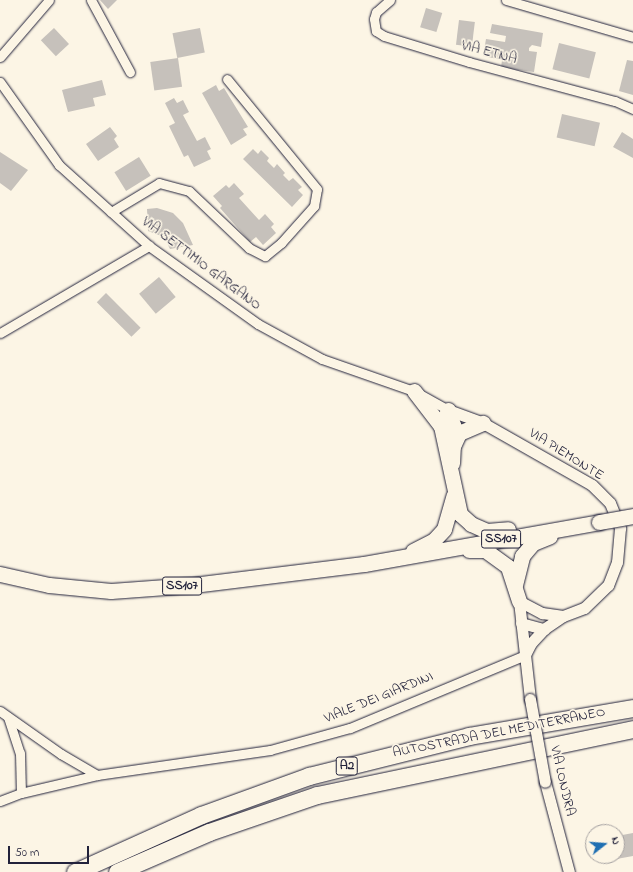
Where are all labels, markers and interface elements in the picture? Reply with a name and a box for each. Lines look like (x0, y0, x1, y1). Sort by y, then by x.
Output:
street label: VIA ETNA (460, 38, 518, 68)
street label: VIA SETTIMIO GARGANO (138, 214, 264, 314)
street label: VIA PIEMONTE (526, 425, 606, 485)
road number: SS107 (481, 528, 521, 550)
road number: SS107 (162, 575, 202, 597)
street label: VIALE DEI GIARDINI (322, 668, 436, 728)
street label: AUTOSTRADA DEL MEDITERRANEO (391, 704, 607, 762)
street label: VIA LONDRA (546, 744, 578, 818)
road number: A2 (335, 755, 359, 777)
north arrow (585, 824, 625, 864)
text: N (607, 835, 624, 847)
scale bar (10, 838, 91, 864)
text: 50 m (15, 844, 39, 862)

